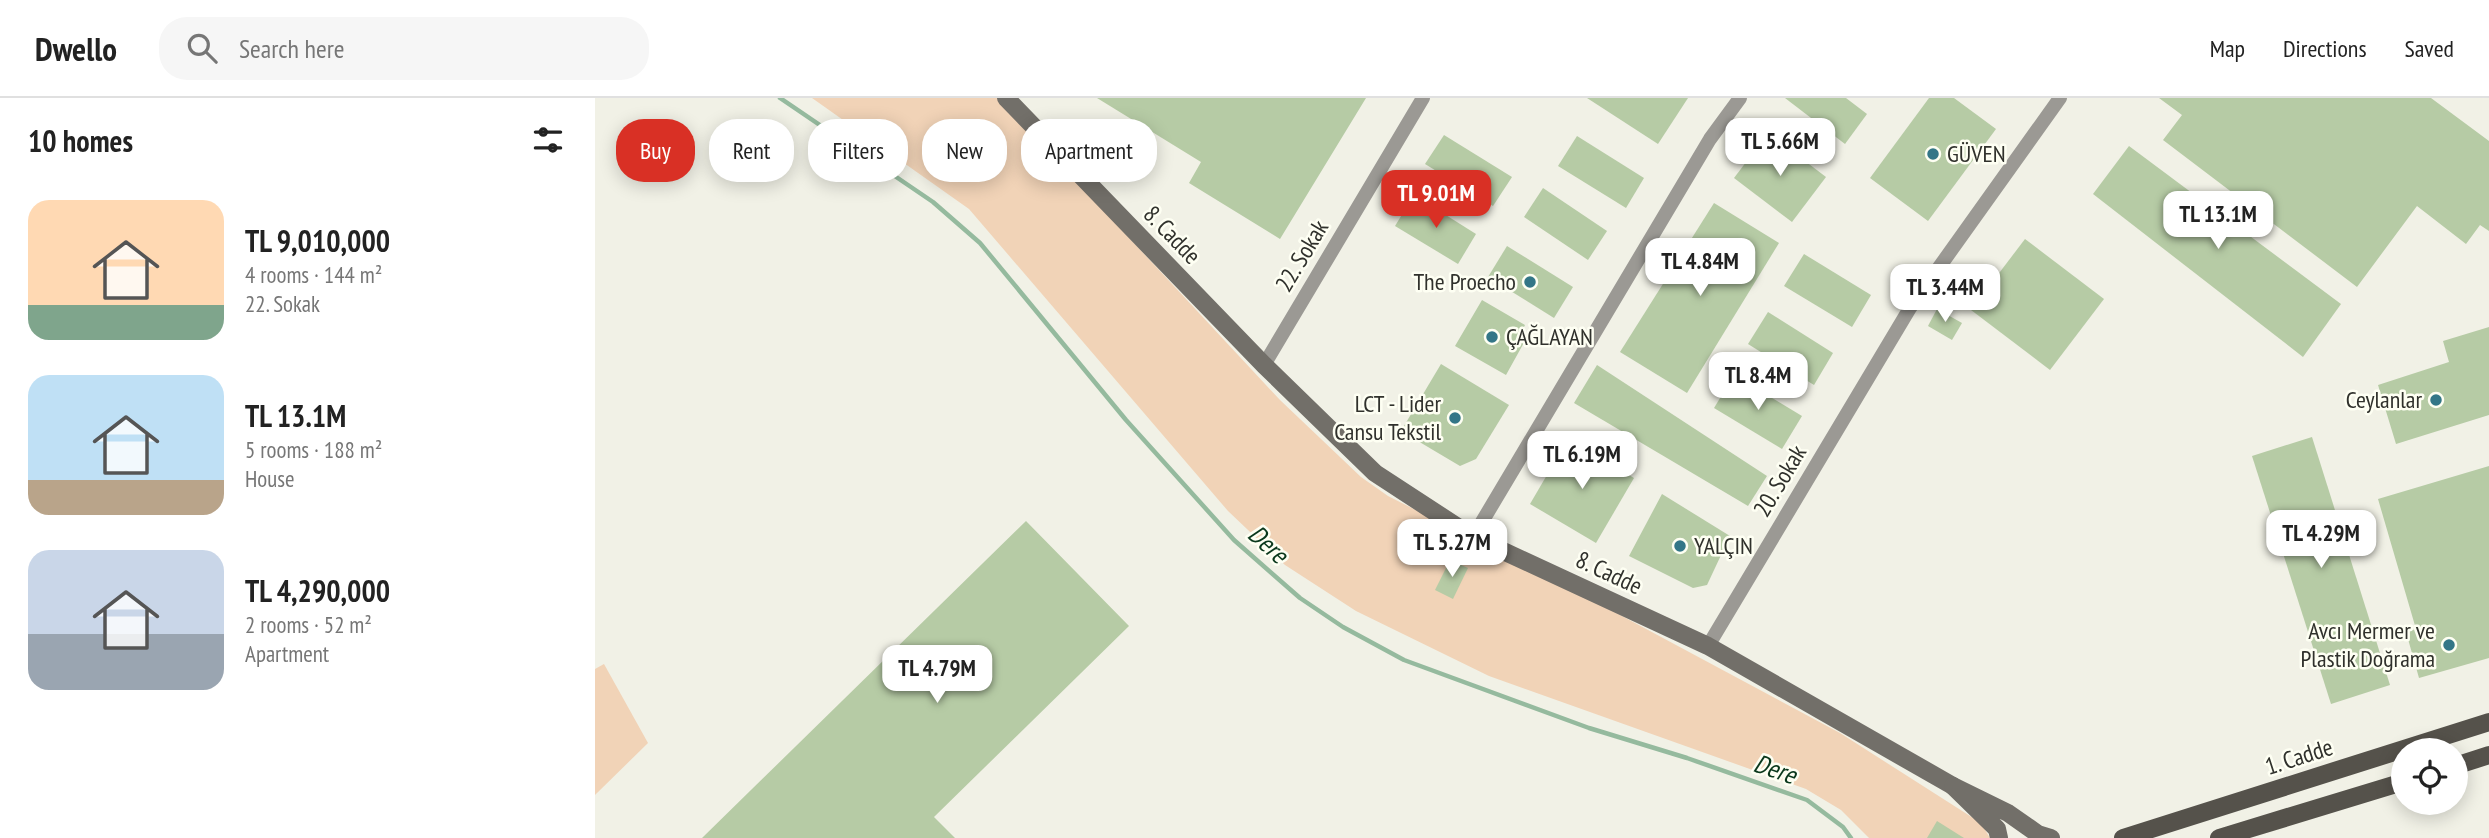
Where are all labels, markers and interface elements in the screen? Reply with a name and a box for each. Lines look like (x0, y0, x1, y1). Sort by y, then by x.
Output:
search box (159, 17, 649, 80)
text: Dwello (35, 27, 117, 70)
icon: search (183, 29, 221, 67)
text: Search here (239, 32, 345, 65)
text: Map (2210, 33, 2245, 64)
text: Directions (2283, 33, 2367, 64)
text: Saved (2405, 33, 2454, 64)
pin: TL 5.66M (1708, 118, 1852, 178)
chip: Buy (616, 119, 695, 182)
chip: Rent (709, 119, 794, 182)
chip: Filters (808, 119, 908, 182)
chip: New (922, 119, 1007, 182)
chip: Apartment (1021, 119, 1157, 182)
text: 10 homes (28, 121, 133, 160)
icon: filters (529, 121, 567, 159)
text: TL 5.66M (1741, 126, 1819, 155)
place label: GÜVEN (1947, 138, 2006, 169)
marker: GÜVEN (1925, 146, 1941, 162)
pin: TL 9.01M (1364, 170, 1508, 230)
text: TL 9.01M (1397, 178, 1475, 207)
pin: TL 13.1M (2146, 192, 2290, 251)
street label: 8. Cadde (1137, 199, 1208, 270)
text: TL 13.1M (2179, 199, 2257, 228)
street label: 22. Sokak (1268, 214, 1335, 297)
text: TL 9,010,000 (245, 221, 390, 260)
icon: home (84, 228, 168, 312)
pin: TL 4.84M (1628, 238, 1772, 298)
text: TL 4.84M (1661, 246, 1739, 275)
text: 4 rooms · 144 m² (245, 260, 382, 289)
pin: TL 3.44M (1873, 264, 2017, 324)
place label: The Proecho (1413, 266, 1516, 297)
text: TL 3.44M (1906, 272, 1984, 301)
marker: The Proecho (1522, 274, 1538, 290)
text: 22. Sokak (245, 289, 320, 318)
place label: ÇAĞLAYAN (1506, 321, 1593, 352)
marker: ÇAĞLAYAN (1484, 329, 1500, 345)
pin: TL 8.4M (1693, 352, 1823, 412)
text: TL 8.4M (1725, 360, 1791, 389)
place label: Ceylanlar (2346, 384, 2422, 415)
place label: LCT - Lider Cansu Tekstil (1334, 388, 1441, 447)
marker: Ceylanlar (2428, 392, 2444, 408)
text: TL 13.1M (245, 396, 346, 435)
icon: home (84, 403, 168, 487)
marker: LCT - Lider Cansu Tekstil (1447, 410, 1463, 426)
pin: TL 6.19M (1510, 432, 1654, 491)
text: 5 rooms · 188 m² (245, 435, 382, 464)
text: TL 6.19M (1543, 439, 1621, 468)
street label: 20. Sokak (1746, 439, 1813, 522)
text: House (245, 464, 295, 493)
pin: TL 4.29M (2249, 510, 2393, 570)
water label: Dere (1242, 517, 1297, 572)
text: TL 4.29M (2282, 518, 2360, 547)
pin: TL 5.27M (1380, 519, 1524, 579)
text: TL 5.27M (1413, 527, 1491, 556)
place label: YALÇIN (1694, 530, 1753, 561)
marker: YALÇIN (1672, 538, 1688, 554)
street label: 8. Cadde (1571, 544, 1647, 601)
text: TL 4,290,000 (245, 571, 390, 610)
icon: home (84, 578, 168, 662)
text: 2 rooms · 52 m² (245, 610, 372, 639)
place label: Avcı Mermer ve Plastik Doğrama (2301, 615, 2435, 674)
marker: Avcı Mermer ve Plastik Doğrama (2441, 637, 2457, 653)
text: Apartment (245, 639, 329, 668)
pin: TL 4.79M (865, 646, 1009, 705)
text: TL 4.79M (898, 653, 976, 682)
street label: 1. Cadde (2261, 731, 2337, 782)
map controls (2391, 738, 2468, 815)
button: locate (2391, 738, 2468, 815)
water label: Dere (1750, 746, 1803, 792)

